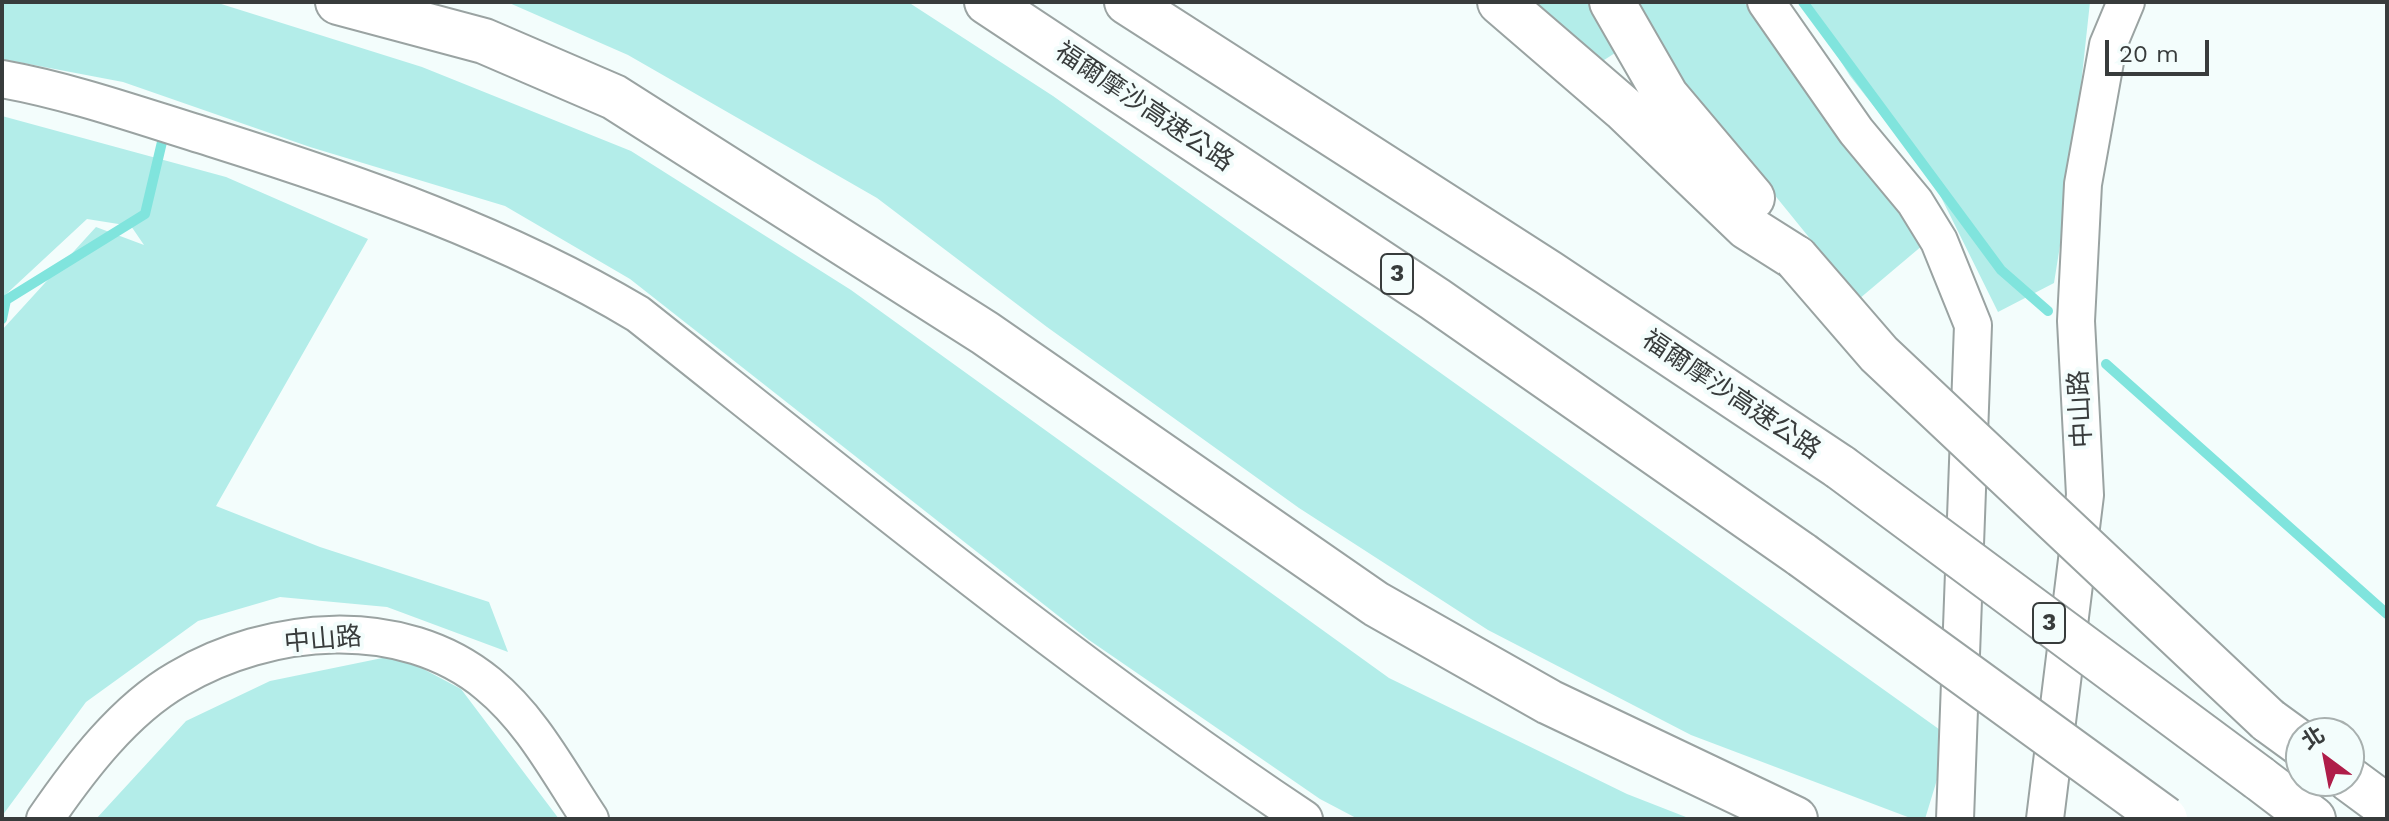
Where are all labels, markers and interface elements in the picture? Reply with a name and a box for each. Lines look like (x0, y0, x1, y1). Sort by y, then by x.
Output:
scale bar (2109, 24, 2213, 74)
street label: 福爾摩沙高速公路 (1049, 36, 1239, 178)
text: 20 m (2119, 40, 2179, 68)
road number: 3 (1381, 254, 1413, 294)
street label: 福爾摩沙高速公路 (1636, 324, 1826, 466)
street label: 中山路 (2063, 369, 2099, 449)
road number: 3 (2033, 603, 2065, 643)
street label: 中山路 (283, 621, 363, 659)
north arrow (2285, 717, 2365, 797)
text: 北 (2297, 721, 2329, 754)

